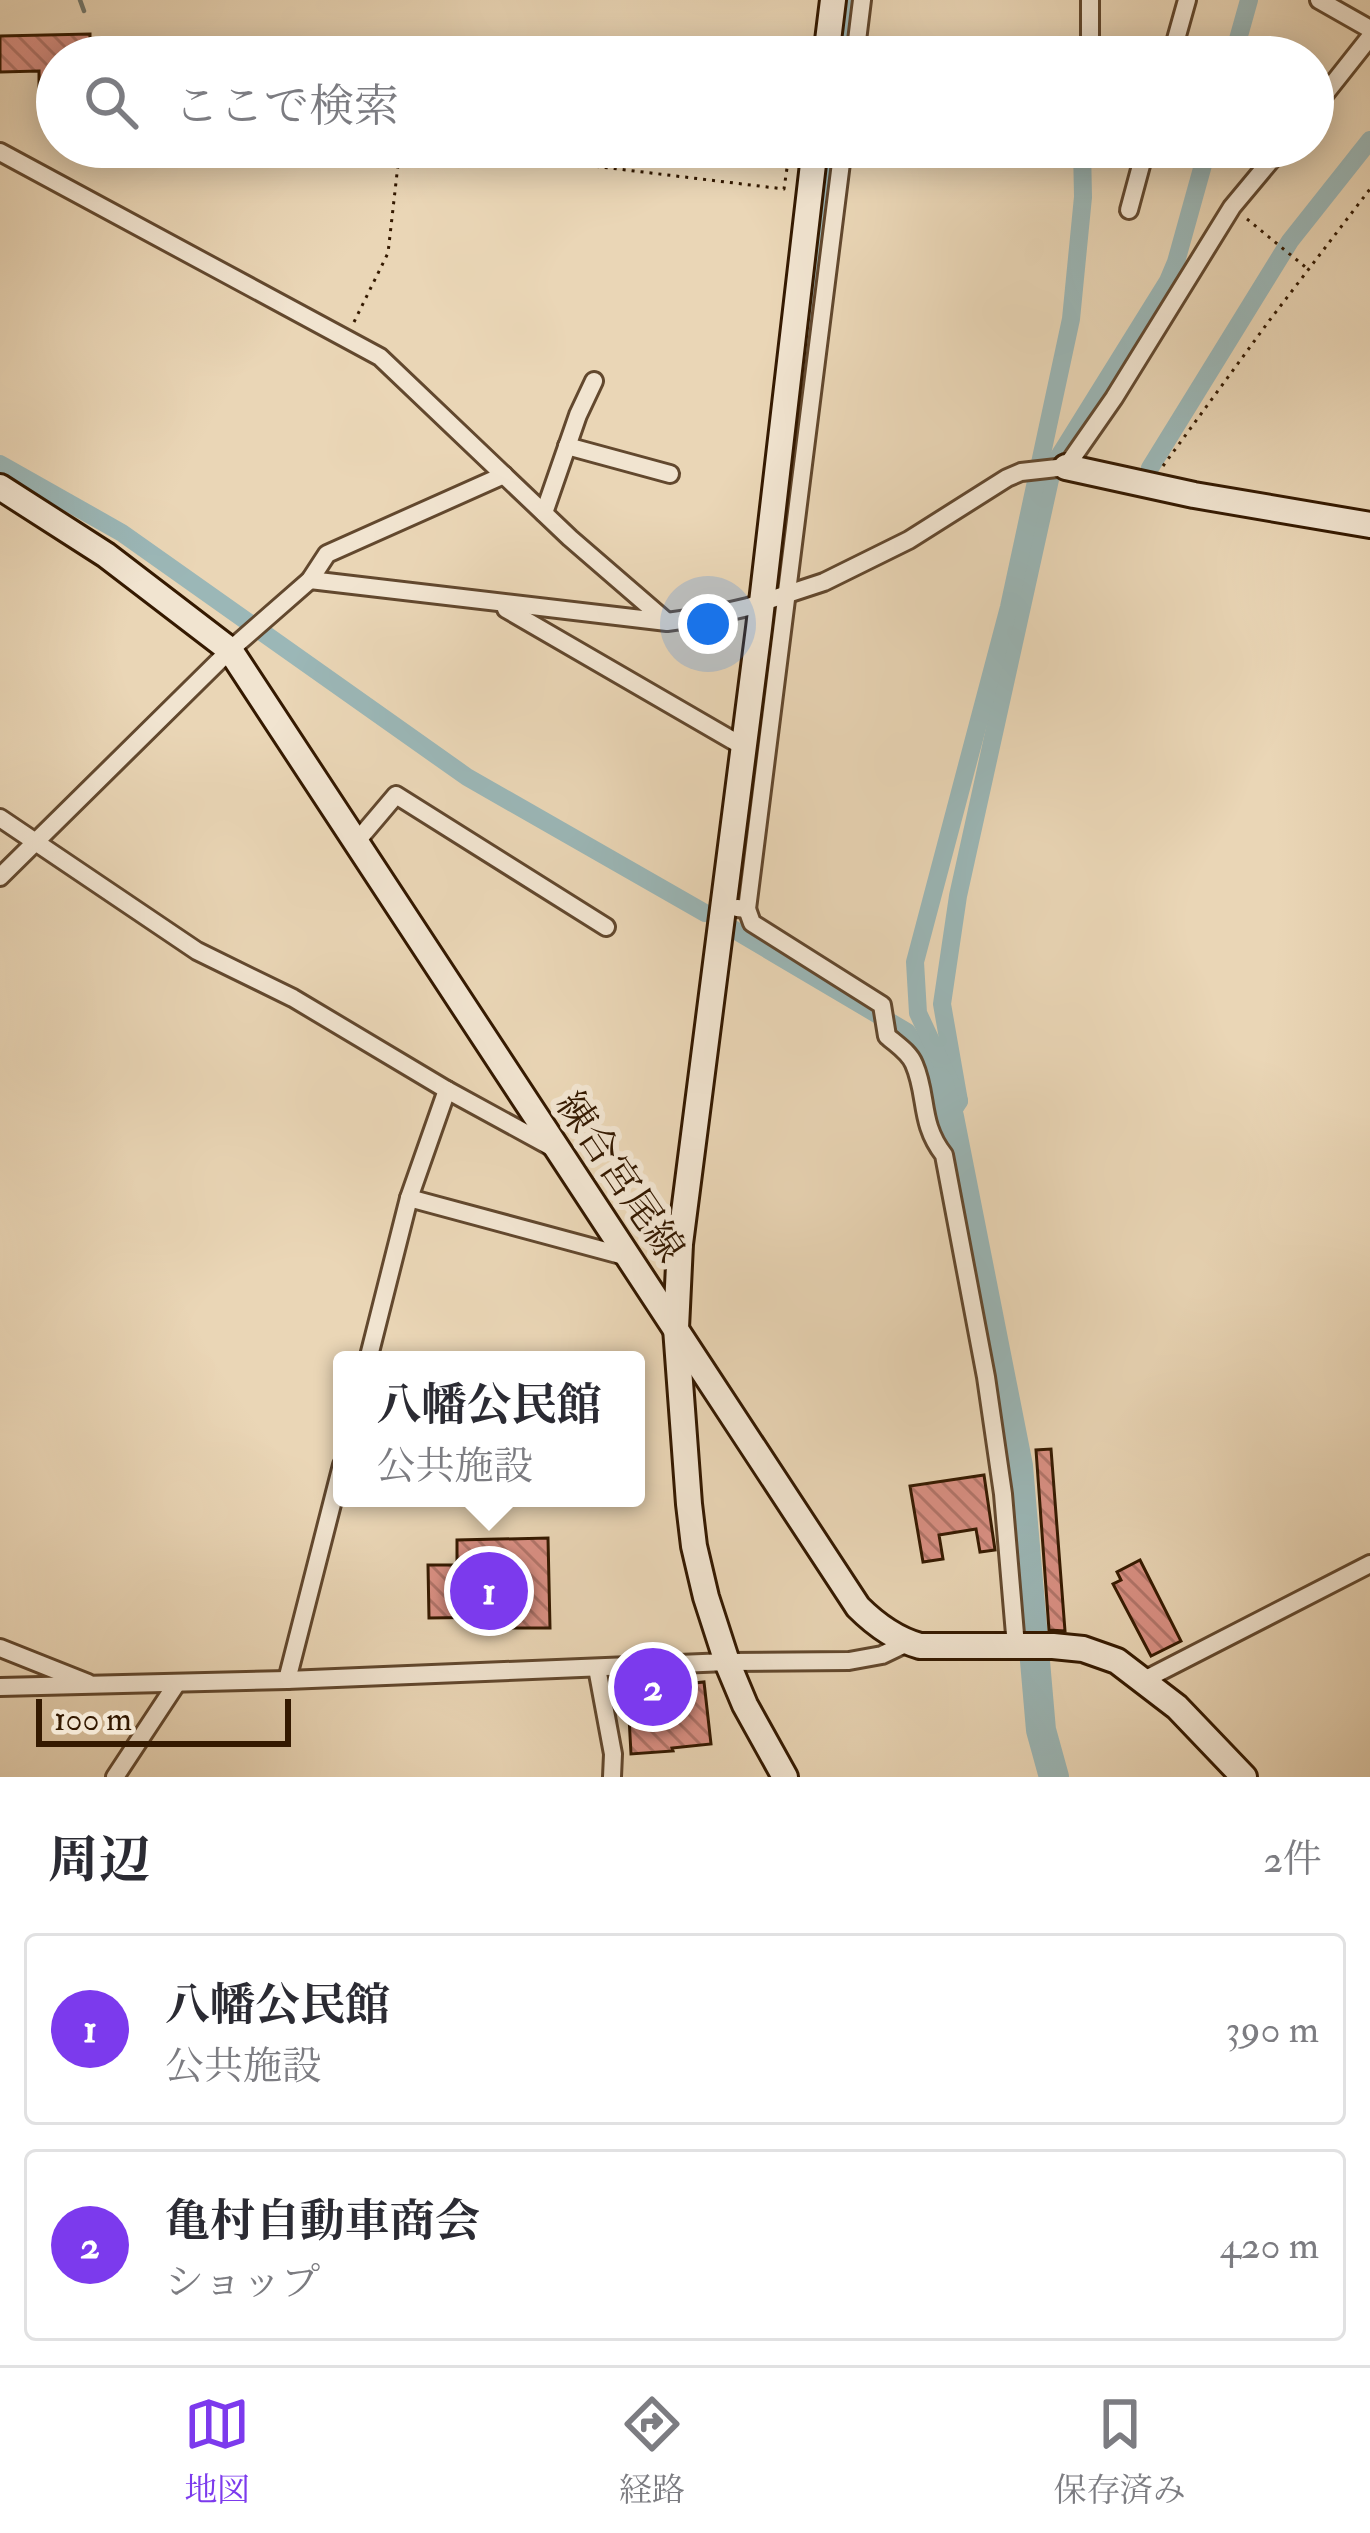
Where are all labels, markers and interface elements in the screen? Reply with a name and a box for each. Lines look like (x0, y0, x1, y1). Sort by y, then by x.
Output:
search box (36, 36, 1334, 168)
icon: search (78, 69, 144, 135)
text: ここで検索 (174, 79, 399, 135)
your location (678, 594, 738, 654)
street label: 練合宮尾線 (545, 1082, 695, 1272)
popup (333, 1351, 645, 1507)
text: 八幡公民館 (376, 1378, 602, 1434)
text: 公共施設 (376, 1442, 533, 1491)
pin: 1 (450, 1546, 528, 1636)
pin: 2 (614, 1642, 692, 1732)
scale bar (36, 1693, 291, 1746)
text: 100 m (54, 1699, 132, 1740)
text: 周辺 (48, 1829, 150, 1893)
text: 2件 (1263, 1835, 1322, 1884)
text: 八幡公民館 (165, 1978, 390, 2034)
text: 1 (83, 2005, 97, 2054)
text: 390 m (1226, 2005, 1319, 2054)
text: 公共施設 (165, 2042, 321, 2091)
text: 亀村自動車商会 (165, 2194, 480, 2250)
text: 2 (80, 2221, 100, 2270)
text: 420 m (1220, 2221, 1319, 2270)
text: ショップ (165, 2258, 320, 2307)
tab: 地図 (184, 2391, 250, 2511)
tab: 経路 (619, 2391, 685, 2511)
tab: 保存済み (1054, 2391, 1186, 2511)

